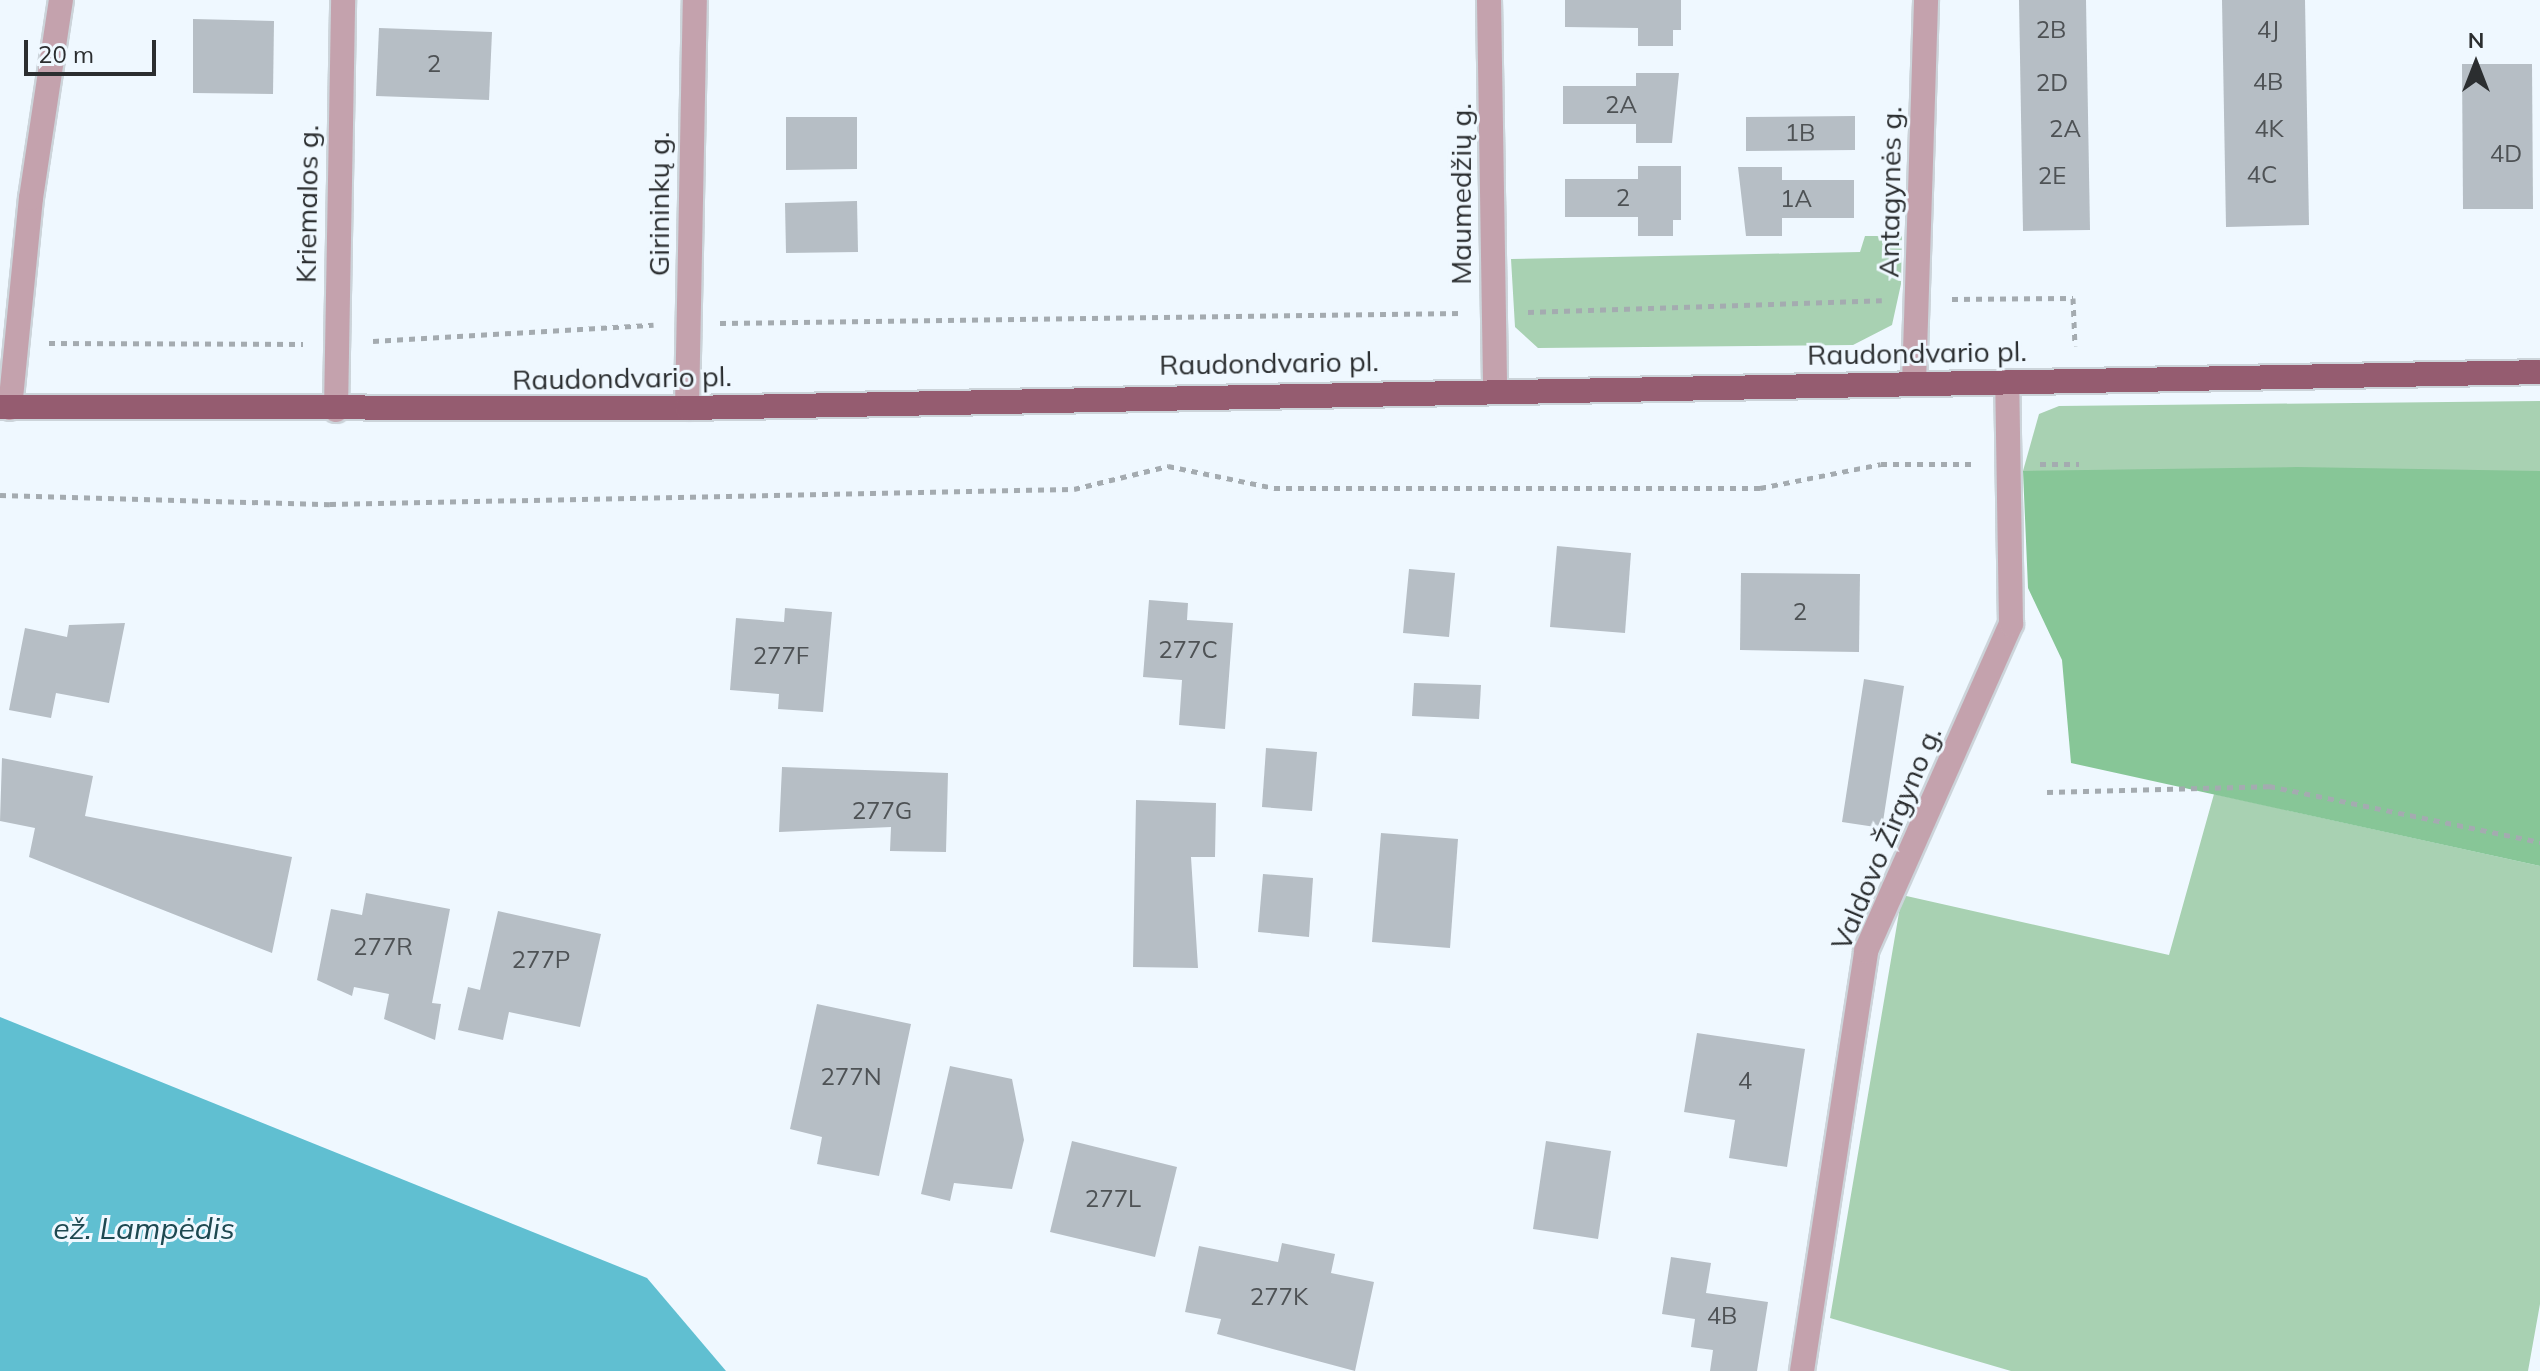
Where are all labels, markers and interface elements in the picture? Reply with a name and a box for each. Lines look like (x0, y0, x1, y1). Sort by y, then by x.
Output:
house number: 2B (2036, 16, 2066, 44)
house number: 4J (2257, 16, 2279, 44)
scale bar (28, 24, 160, 74)
north arrow (2436, 24, 2516, 104)
text: N (2468, 26, 2484, 54)
text: 20 m (38, 39, 94, 69)
house number: 2 (427, 50, 441, 78)
house number: 4B (2253, 68, 2283, 96)
house number: 2D (2036, 69, 2068, 97)
house number: 2A (1605, 91, 1637, 119)
street label: Maumedžių g. (1444, 103, 1478, 285)
street label: Antagynės g. (1872, 106, 1908, 278)
house number: 2A (2049, 115, 2081, 143)
house number: 4K (2254, 115, 2284, 143)
house number: 1B (1785, 119, 1815, 147)
street label: Kriemalos g. (289, 125, 325, 283)
street label: Girininkų g. (642, 132, 676, 276)
house number: 4D (2490, 140, 2522, 168)
house number: 4C (2247, 161, 2277, 189)
house number: 2E (2038, 162, 2066, 190)
house number: 2 (1616, 184, 1630, 212)
house number: 1A (1780, 185, 1812, 213)
street label: Raudondvario pl. (1807, 334, 2027, 372)
street label: Raudondvario pl. (1159, 344, 1379, 382)
street label: Raudondvario pl. (512, 359, 732, 397)
house number: 2 (1793, 598, 1807, 626)
house number: 277C (1158, 636, 1218, 664)
house number: 277F (753, 642, 809, 670)
street label: Valdovo Žirgyno g. (1824, 721, 1948, 955)
house number: 277G (852, 797, 912, 825)
house number: 277R (353, 933, 413, 961)
house number: 277P (512, 946, 570, 974)
house number: 277N (820, 1063, 882, 1091)
house number: 4 (1738, 1067, 1752, 1095)
house number: 277L (1085, 1185, 1141, 1213)
water label: ež. Lampėdis (53, 1210, 235, 1246)
house number: 277K (1250, 1283, 1308, 1311)
house number: 4B (1707, 1302, 1737, 1330)

